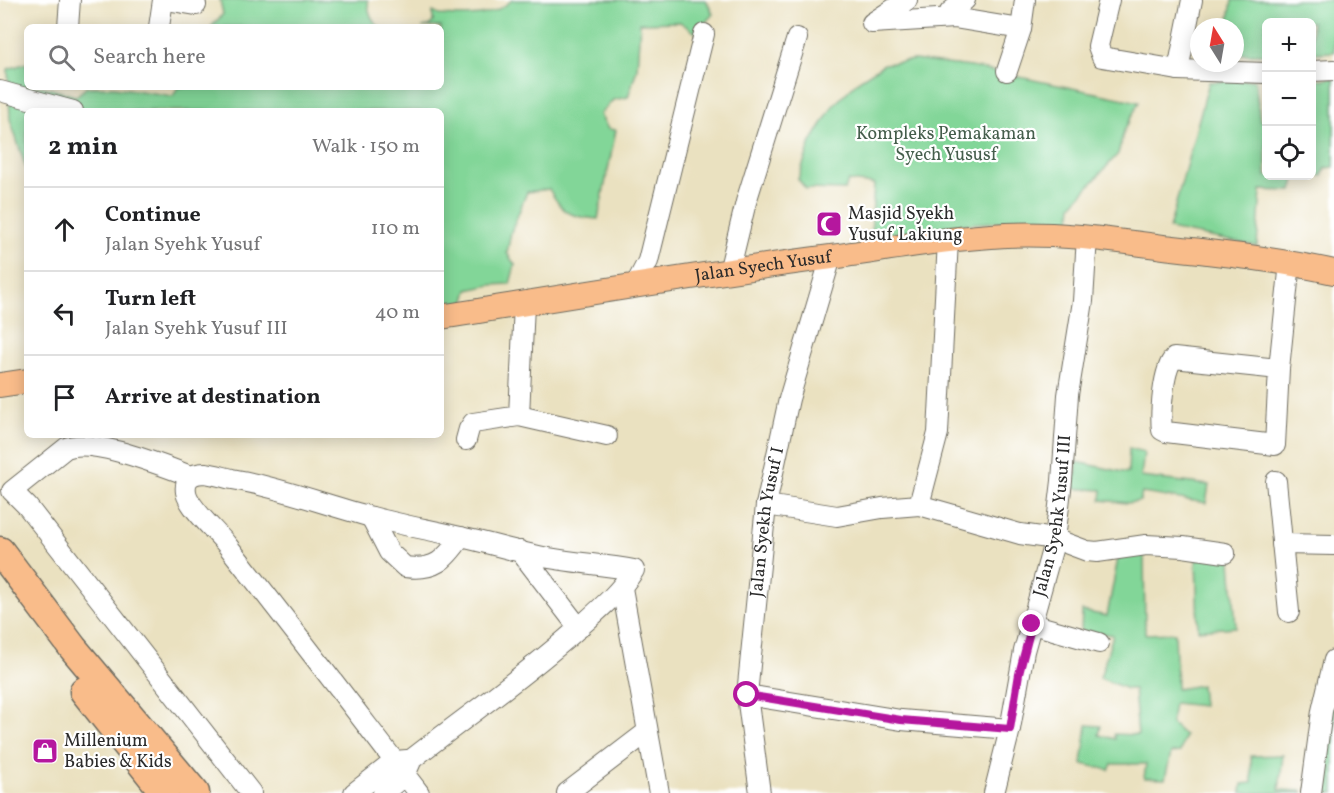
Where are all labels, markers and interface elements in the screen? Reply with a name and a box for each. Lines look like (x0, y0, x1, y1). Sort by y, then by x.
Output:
north arrow (1190, 18, 1244, 72)
map controls (1262, 18, 1316, 180)
button: + (1262, 18, 1316, 72)
search box (24, 24, 444, 90)
icon: search (45, 41, 78, 74)
text: Search here (93, 42, 206, 73)
button: − (1262, 72, 1316, 126)
park label: Kompleks Pemakaman Syech Yususf (856, 122, 1036, 168)
button: locate (1262, 126, 1316, 180)
text: 2 min (48, 129, 118, 165)
text: Walk · 150 m (312, 133, 420, 161)
text: Continue (105, 200, 201, 231)
place label: Masjid Syekh Yusuf Lakiung (848, 202, 962, 248)
mosque icon: Masjid Syekh Yusuf Lakiung (814, 209, 844, 239)
icon: ahead (48, 213, 81, 246)
text: 110 m (371, 215, 420, 243)
text: Jalan Syehk Yusuf (105, 231, 260, 259)
street label: Jalan Syech Yusuf (693, 244, 835, 289)
text: Turn left (105, 284, 196, 315)
icon: left (48, 297, 81, 330)
text: 40 m (375, 299, 420, 327)
text: Jalan Syehk Yusuf III (105, 315, 288, 343)
icon: arrive (48, 381, 81, 414)
text: Arrive at destination (105, 382, 321, 413)
street label: Jalan Syehk Yusuf III (1027, 434, 1078, 600)
street label: Jalan Syekh Yusuf I (744, 445, 791, 598)
route end (1018, 610, 1044, 636)
route start (733, 681, 759, 707)
place label: Millenium Babies & Kids (64, 729, 172, 775)
shop icon: Millenium Babies & Kids (30, 736, 60, 766)

